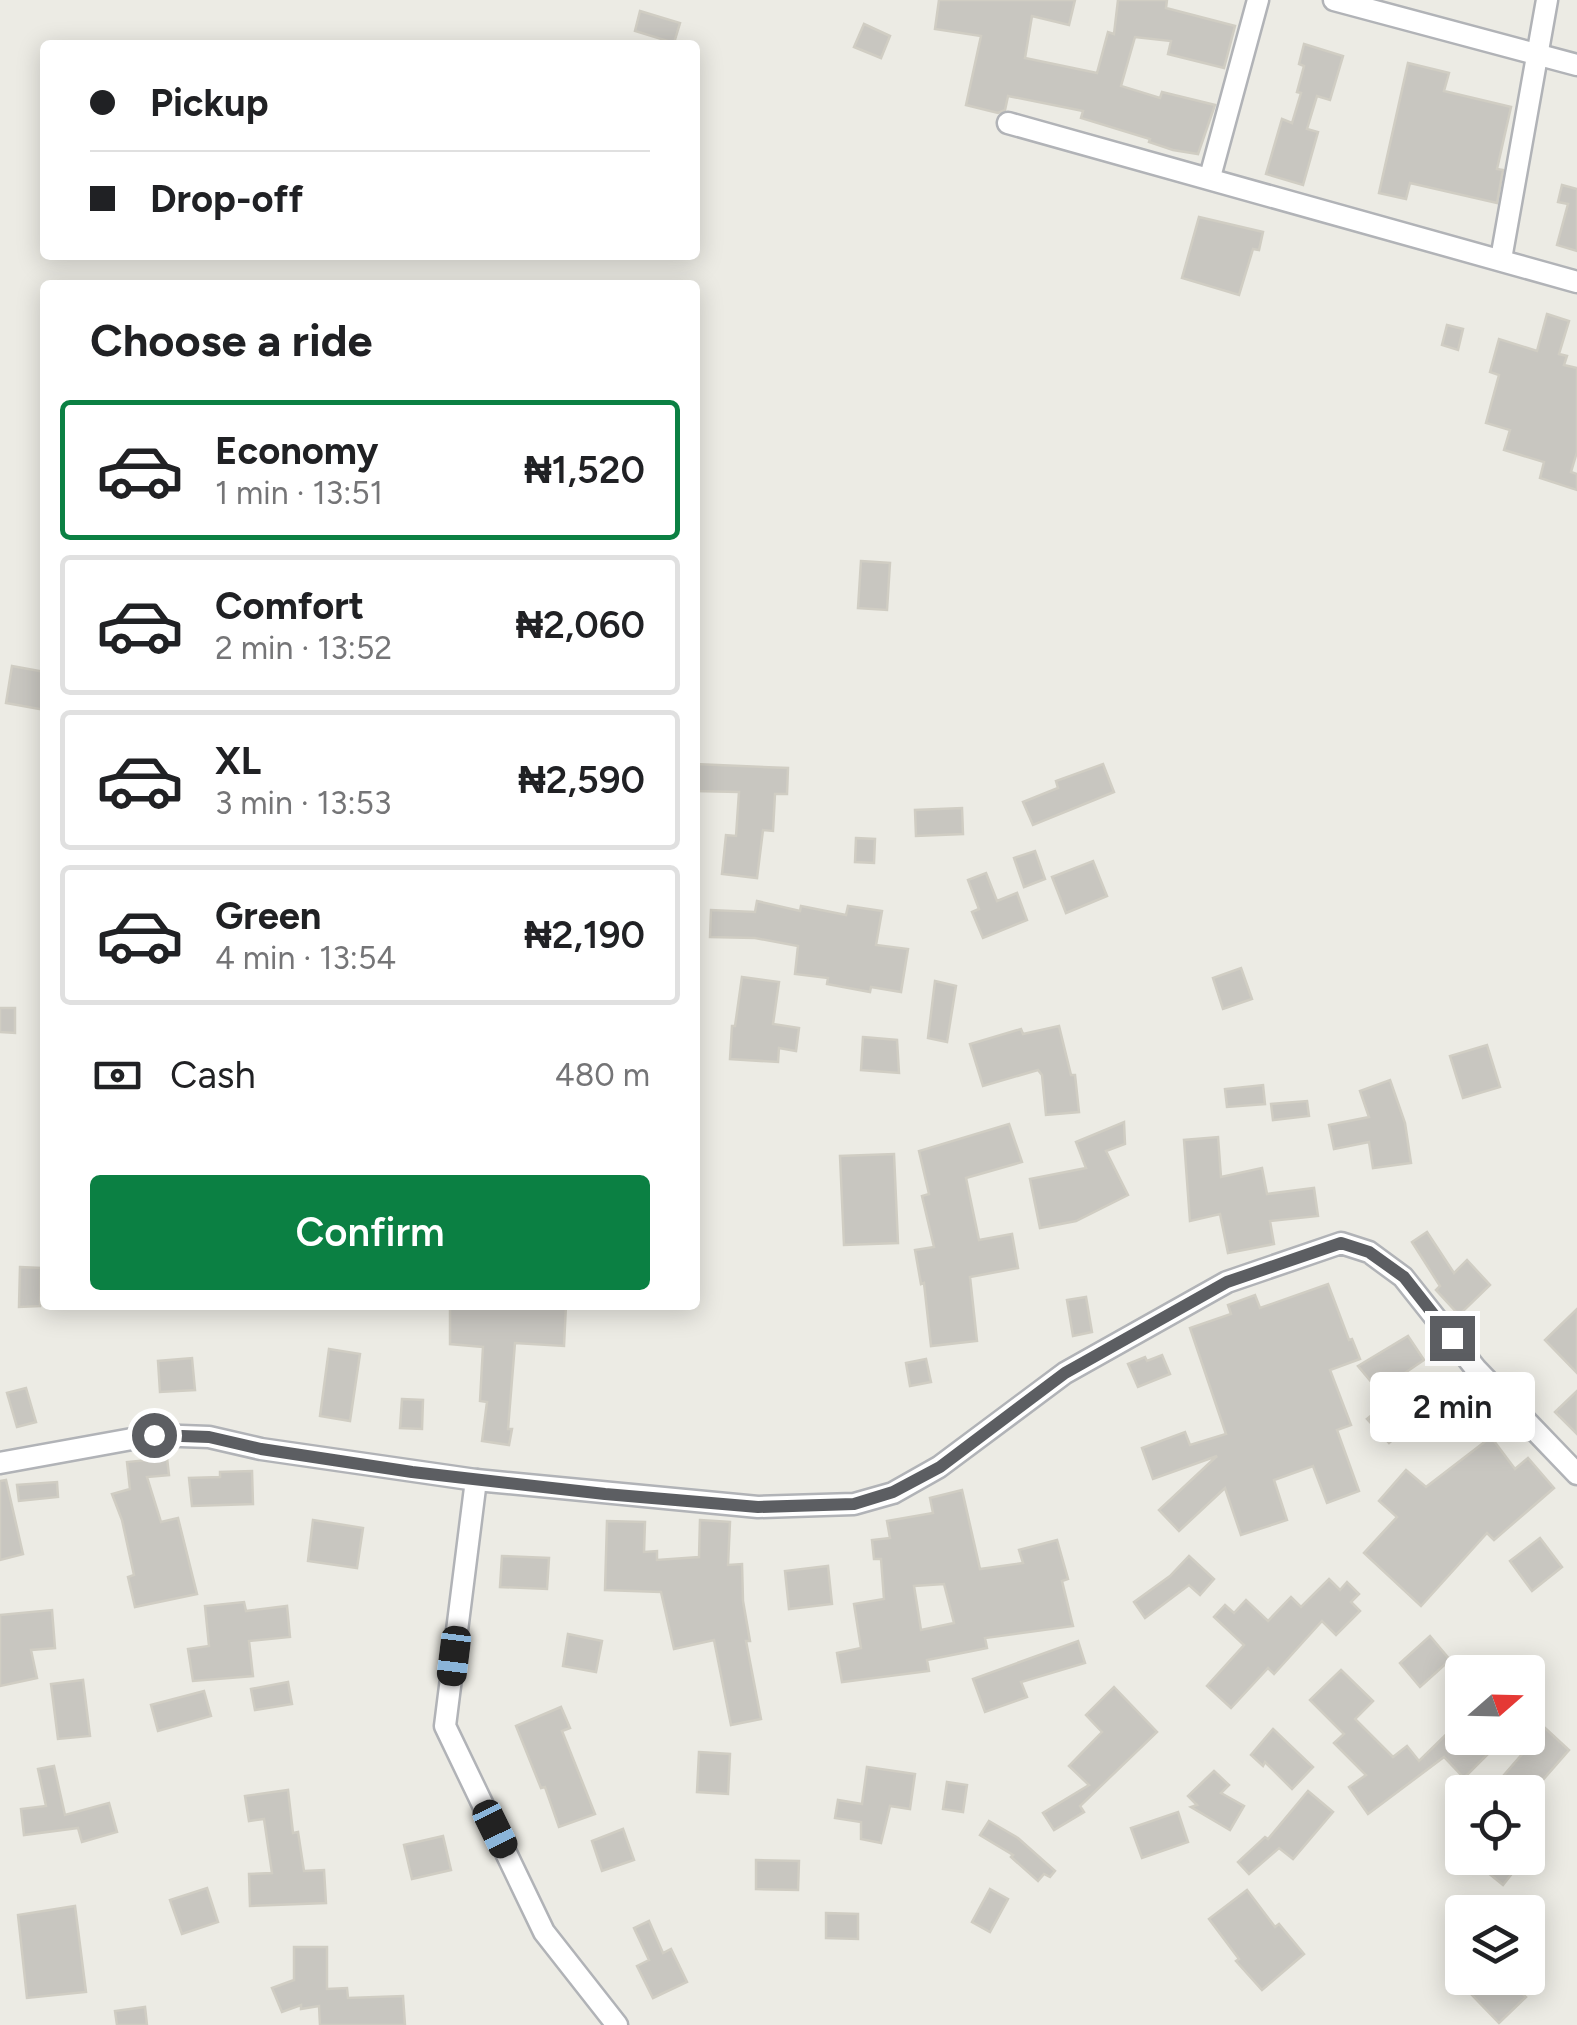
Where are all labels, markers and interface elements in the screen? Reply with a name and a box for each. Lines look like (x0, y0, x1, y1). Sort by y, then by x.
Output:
text: Pickup (150, 80, 268, 126)
text: Drop-off (150, 176, 303, 222)
text: Choose a ride (90, 313, 372, 367)
icon: car (95, 425, 185, 515)
text: Economy (215, 428, 378, 474)
text: ₦1,520 (524, 447, 645, 493)
text: 1 min · 13:51 (215, 474, 383, 512)
icon: car (95, 580, 185, 670)
text: Comfort (215, 583, 364, 629)
text: ₦2,060 (516, 602, 645, 648)
text: 2 min · 13:52 (215, 629, 392, 667)
icon: car (95, 735, 185, 825)
text: XL (215, 738, 261, 784)
text: ₦2,590 (518, 757, 645, 803)
text: 3 min · 13:53 (215, 784, 391, 822)
icon: car (95, 890, 185, 980)
text: Green (215, 893, 321, 939)
text: ₦2,190 (524, 912, 645, 958)
text: 4 min · 13:54 (215, 939, 396, 977)
icon: cash (90, 1048, 145, 1103)
text: Cash (170, 1052, 256, 1098)
text: 480 m (555, 1056, 650, 1094)
button: Confirm (90, 1175, 650, 1290)
route end (1430, 1316, 1475, 1361)
callout: 2 min (1370, 1373, 1534, 1443)
text: 2 min (1413, 1388, 1492, 1426)
route start (132, 1413, 177, 1458)
car (435, 1624, 473, 1688)
north arrow (1445, 1655, 1545, 1755)
map controls (1445, 1655, 1545, 1995)
button: locate (1445, 1775, 1545, 1875)
car (468, 1795, 522, 1863)
button: layers (1445, 1895, 1545, 1995)

